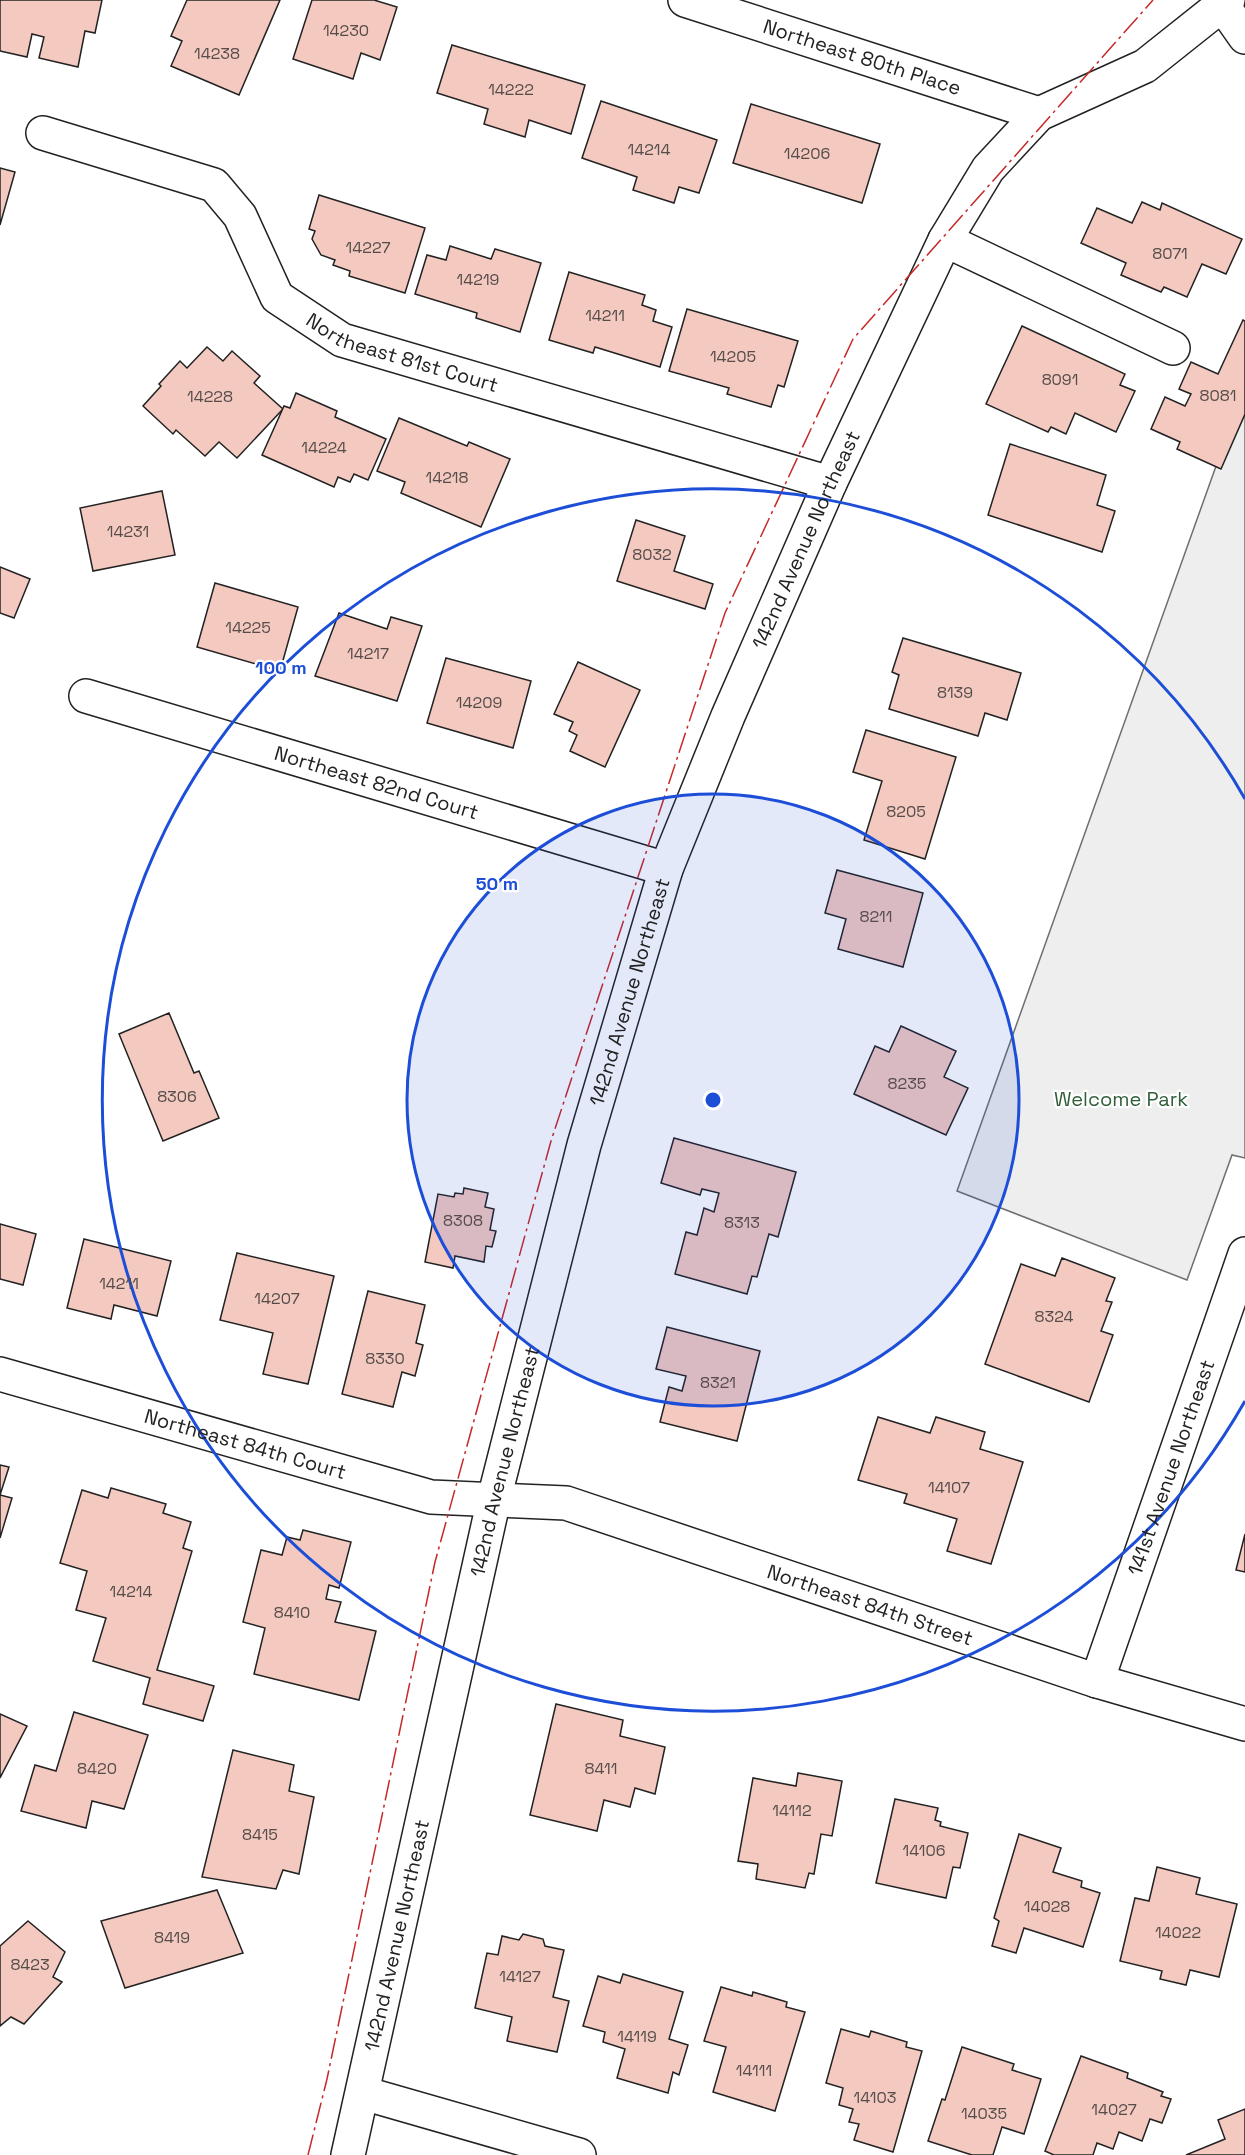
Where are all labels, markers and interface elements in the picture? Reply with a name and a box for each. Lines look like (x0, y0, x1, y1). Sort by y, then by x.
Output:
street label: Northeast 80th Place (760, 13, 964, 101)
house number: 14230 (323, 20, 369, 41)
house number: 14238 (194, 43, 240, 64)
house number: 14222 (488, 79, 534, 100)
house number: 14214 (627, 139, 671, 160)
house number: 14206 (784, 143, 830, 164)
house number: 14227 (346, 237, 390, 258)
house number: 8071 (1152, 243, 1188, 264)
house number: 14219 (457, 269, 499, 290)
house number: 14211 (585, 305, 625, 326)
street label: Northeast 81st Court (301, 307, 501, 398)
house number: 14205 (710, 346, 756, 367)
house number: 8091 (1042, 369, 1078, 390)
house number: 8081 (1200, 385, 1236, 406)
house number: 14228 (187, 386, 233, 407)
street label: 142nd Avenue Northeast (746, 426, 866, 653)
house number: 14224 (301, 437, 347, 458)
house number: 14218 (426, 467, 469, 488)
house number: 14231 (107, 521, 149, 542)
house number: 8032 (632, 544, 672, 565)
house number: 14225 (225, 617, 271, 638)
house number: 14217 (347, 643, 389, 664)
text: 100 m (255, 656, 307, 679)
house number: 8139 (937, 682, 973, 703)
house number: 14209 (456, 692, 502, 713)
street label: Northeast 82nd Court (271, 740, 481, 825)
house number: 8205 (886, 801, 926, 822)
text: 50 m (476, 872, 518, 895)
street label: 142nd Avenue Northeast (583, 875, 676, 1109)
house number: 8211 (860, 906, 893, 927)
house number: 8235 (888, 1073, 926, 1094)
house number: 8306 (157, 1086, 197, 1107)
park label: Welcome Park (1054, 1086, 1188, 1112)
centre of rings (703, 1090, 723, 1110)
house number: 8308 (443, 1210, 483, 1231)
house number: 8313 (724, 1212, 760, 1233)
house number: 14211 (99, 1273, 139, 1294)
house number: 14207 (254, 1288, 300, 1309)
house number: 8324 (1035, 1306, 1073, 1327)
street label: 142nd Avenue Northeast (464, 1344, 545, 1579)
house number: 8330 (365, 1348, 405, 1369)
street label: 141st Avenue Northeast (1122, 1356, 1220, 1579)
house number: 8321 (700, 1372, 736, 1393)
street label: Northeast 84th Court (141, 1403, 349, 1485)
house number: 14107 (928, 1477, 970, 1498)
street label: Northeast 84th Street (764, 1558, 976, 1651)
house number: 14214 (109, 1581, 153, 1602)
house number: 8410 (274, 1602, 310, 1623)
house number: 8420 (77, 1758, 117, 1779)
house number: 8411 (585, 1758, 617, 1779)
house number: 14112 (772, 1800, 812, 1821)
street label: 142nd Avenue Northeast (359, 1817, 435, 2053)
house number: 8415 (242, 1824, 278, 1845)
house number: 14106 (902, 1840, 946, 1861)
house number: 14028 (1024, 1896, 1070, 1917)
house number: 14022 (1155, 1922, 1201, 1943)
house number: 8419 (154, 1927, 190, 1948)
house number: 8423 (10, 1954, 50, 1975)
house number: 14127 (499, 1966, 541, 1987)
house number: 14119 (617, 2026, 657, 2047)
house number: 14111 (736, 2060, 772, 2081)
house number: 14103 (854, 2087, 896, 2108)
house number: 14027 (1091, 2099, 1137, 2120)
house number: 14035 (961, 2103, 1007, 2124)

